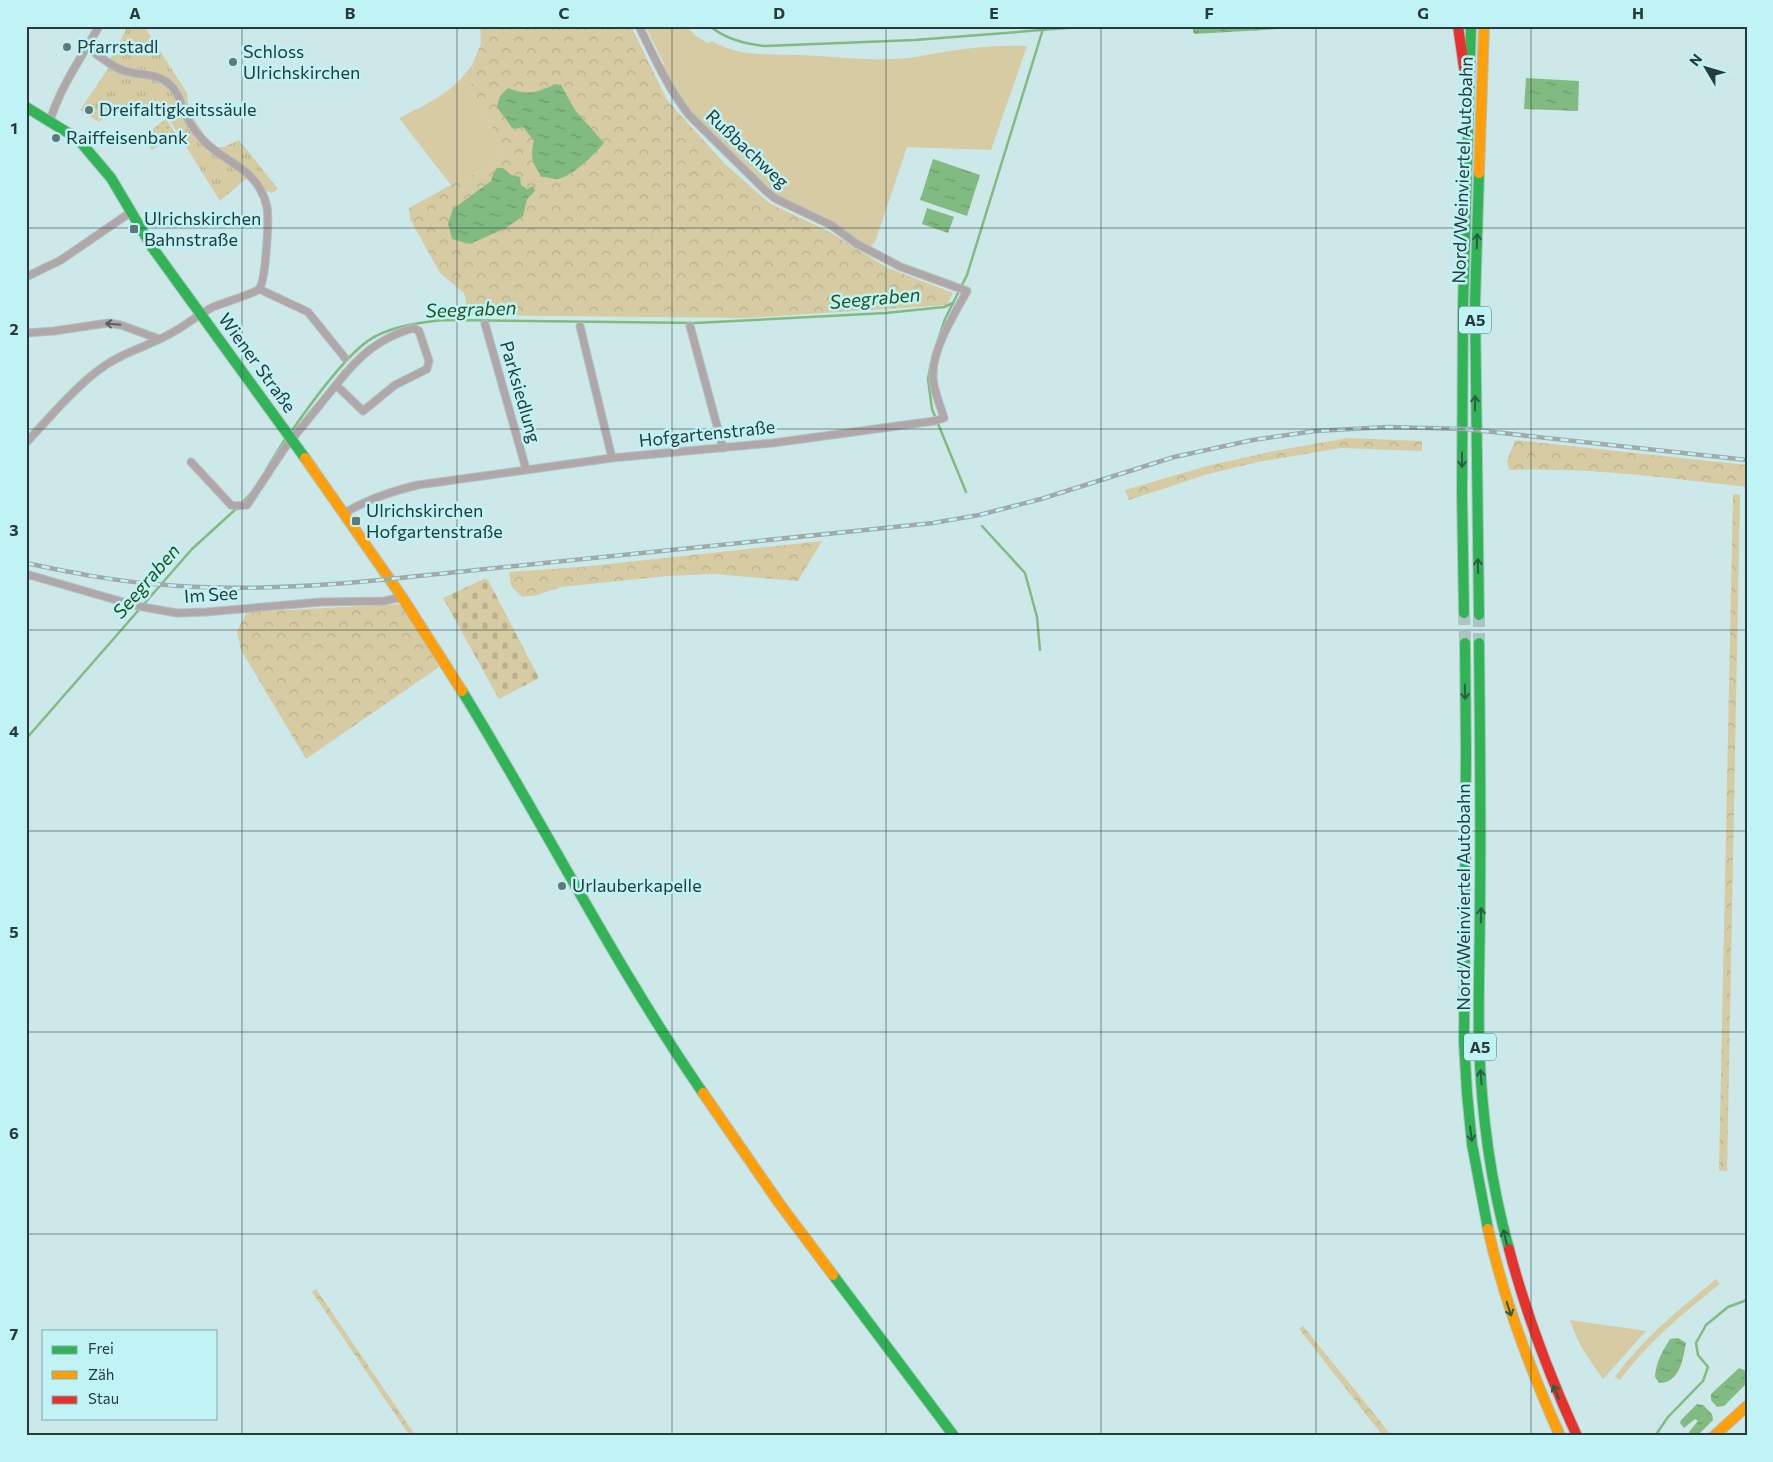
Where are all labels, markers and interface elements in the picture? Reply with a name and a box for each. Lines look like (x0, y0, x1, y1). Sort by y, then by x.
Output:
text: A (129, 3, 141, 22)
text: B (345, 3, 356, 22)
text: C (559, 3, 570, 22)
text: D (773, 3, 785, 22)
text: E (989, 3, 999, 22)
text: F (1204, 3, 1214, 22)
text: G (1417, 3, 1429, 22)
text: H (1632, 3, 1644, 22)
place label: Pfarrstadl (77, 35, 159, 57)
place label: Schloss Ulrichskirchen (243, 40, 360, 83)
marker: Pfarrstadl (61, 41, 73, 53)
north arrow (1680, 42, 1730, 92)
text: N (1685, 50, 1705, 69)
marker: Schloss Ulrichskirchen (227, 56, 239, 68)
street label: Nord/Weinviertel Autobahn (1447, 56, 1477, 284)
place label: Dreifaltigkeitssäule (99, 98, 257, 120)
marker: Dreifaltigkeitssäule (83, 104, 95, 116)
street label: Rußbachweg (702, 104, 794, 192)
text: 1 (10, 118, 18, 137)
place label: Raiffeisenbank (66, 126, 188, 148)
marker: Raiffeisenbank (50, 132, 62, 144)
place label: Ulrichskirchen Bahnstraße (144, 207, 261, 250)
marker: Ulrichskirchen Bahnstraße (128, 223, 140, 235)
one-way arrow (1473, 233, 1482, 249)
water label: Seegraben (829, 282, 921, 313)
water label: Seegraben (425, 295, 517, 322)
road number: A5 (1459, 306, 1491, 334)
street label: Wiener Straße (214, 308, 301, 416)
text: 2 (9, 319, 19, 338)
one-way arrow (105, 320, 121, 329)
street label: Parksiedlung (496, 338, 546, 445)
one-way arrow (1470, 396, 1480, 412)
street label: Hofgartenstraße (638, 415, 776, 451)
one-way arrow (1457, 452, 1467, 468)
place label: Ulrichskirchen Hofgartenstraße (366, 499, 503, 542)
marker: Ulrichskirchen Hofgartenstraße (350, 515, 362, 527)
text: 3 (9, 520, 19, 539)
water label: Seegraben (107, 539, 184, 623)
one-way arrow (1473, 558, 1482, 574)
street label: Im See (183, 581, 238, 607)
one-way arrow (1460, 683, 1470, 699)
text: 4 (9, 721, 19, 740)
street label: Nord/Weinviertel Autobahn (1452, 783, 1474, 1011)
place label: Urlauberkapelle (572, 874, 702, 896)
marker: Urlauberkapelle (556, 880, 568, 892)
one-way arrow (1476, 907, 1485, 923)
text: 5 (9, 922, 19, 941)
road number: A5 (1464, 1034, 1496, 1060)
one-way arrow (1476, 1069, 1486, 1085)
text: 6 (9, 1123, 19, 1142)
one-way arrow (1466, 1126, 1476, 1142)
one-way arrow (1500, 1230, 1509, 1246)
one-way arrow (1505, 1301, 1515, 1317)
text: 7 (10, 1324, 19, 1343)
legend (42, 1330, 218, 1420)
text: Frei (88, 1339, 114, 1357)
text: Zäh (88, 1365, 114, 1383)
one-way arrow (1551, 1385, 1560, 1400)
text: Stau (88, 1389, 119, 1407)

